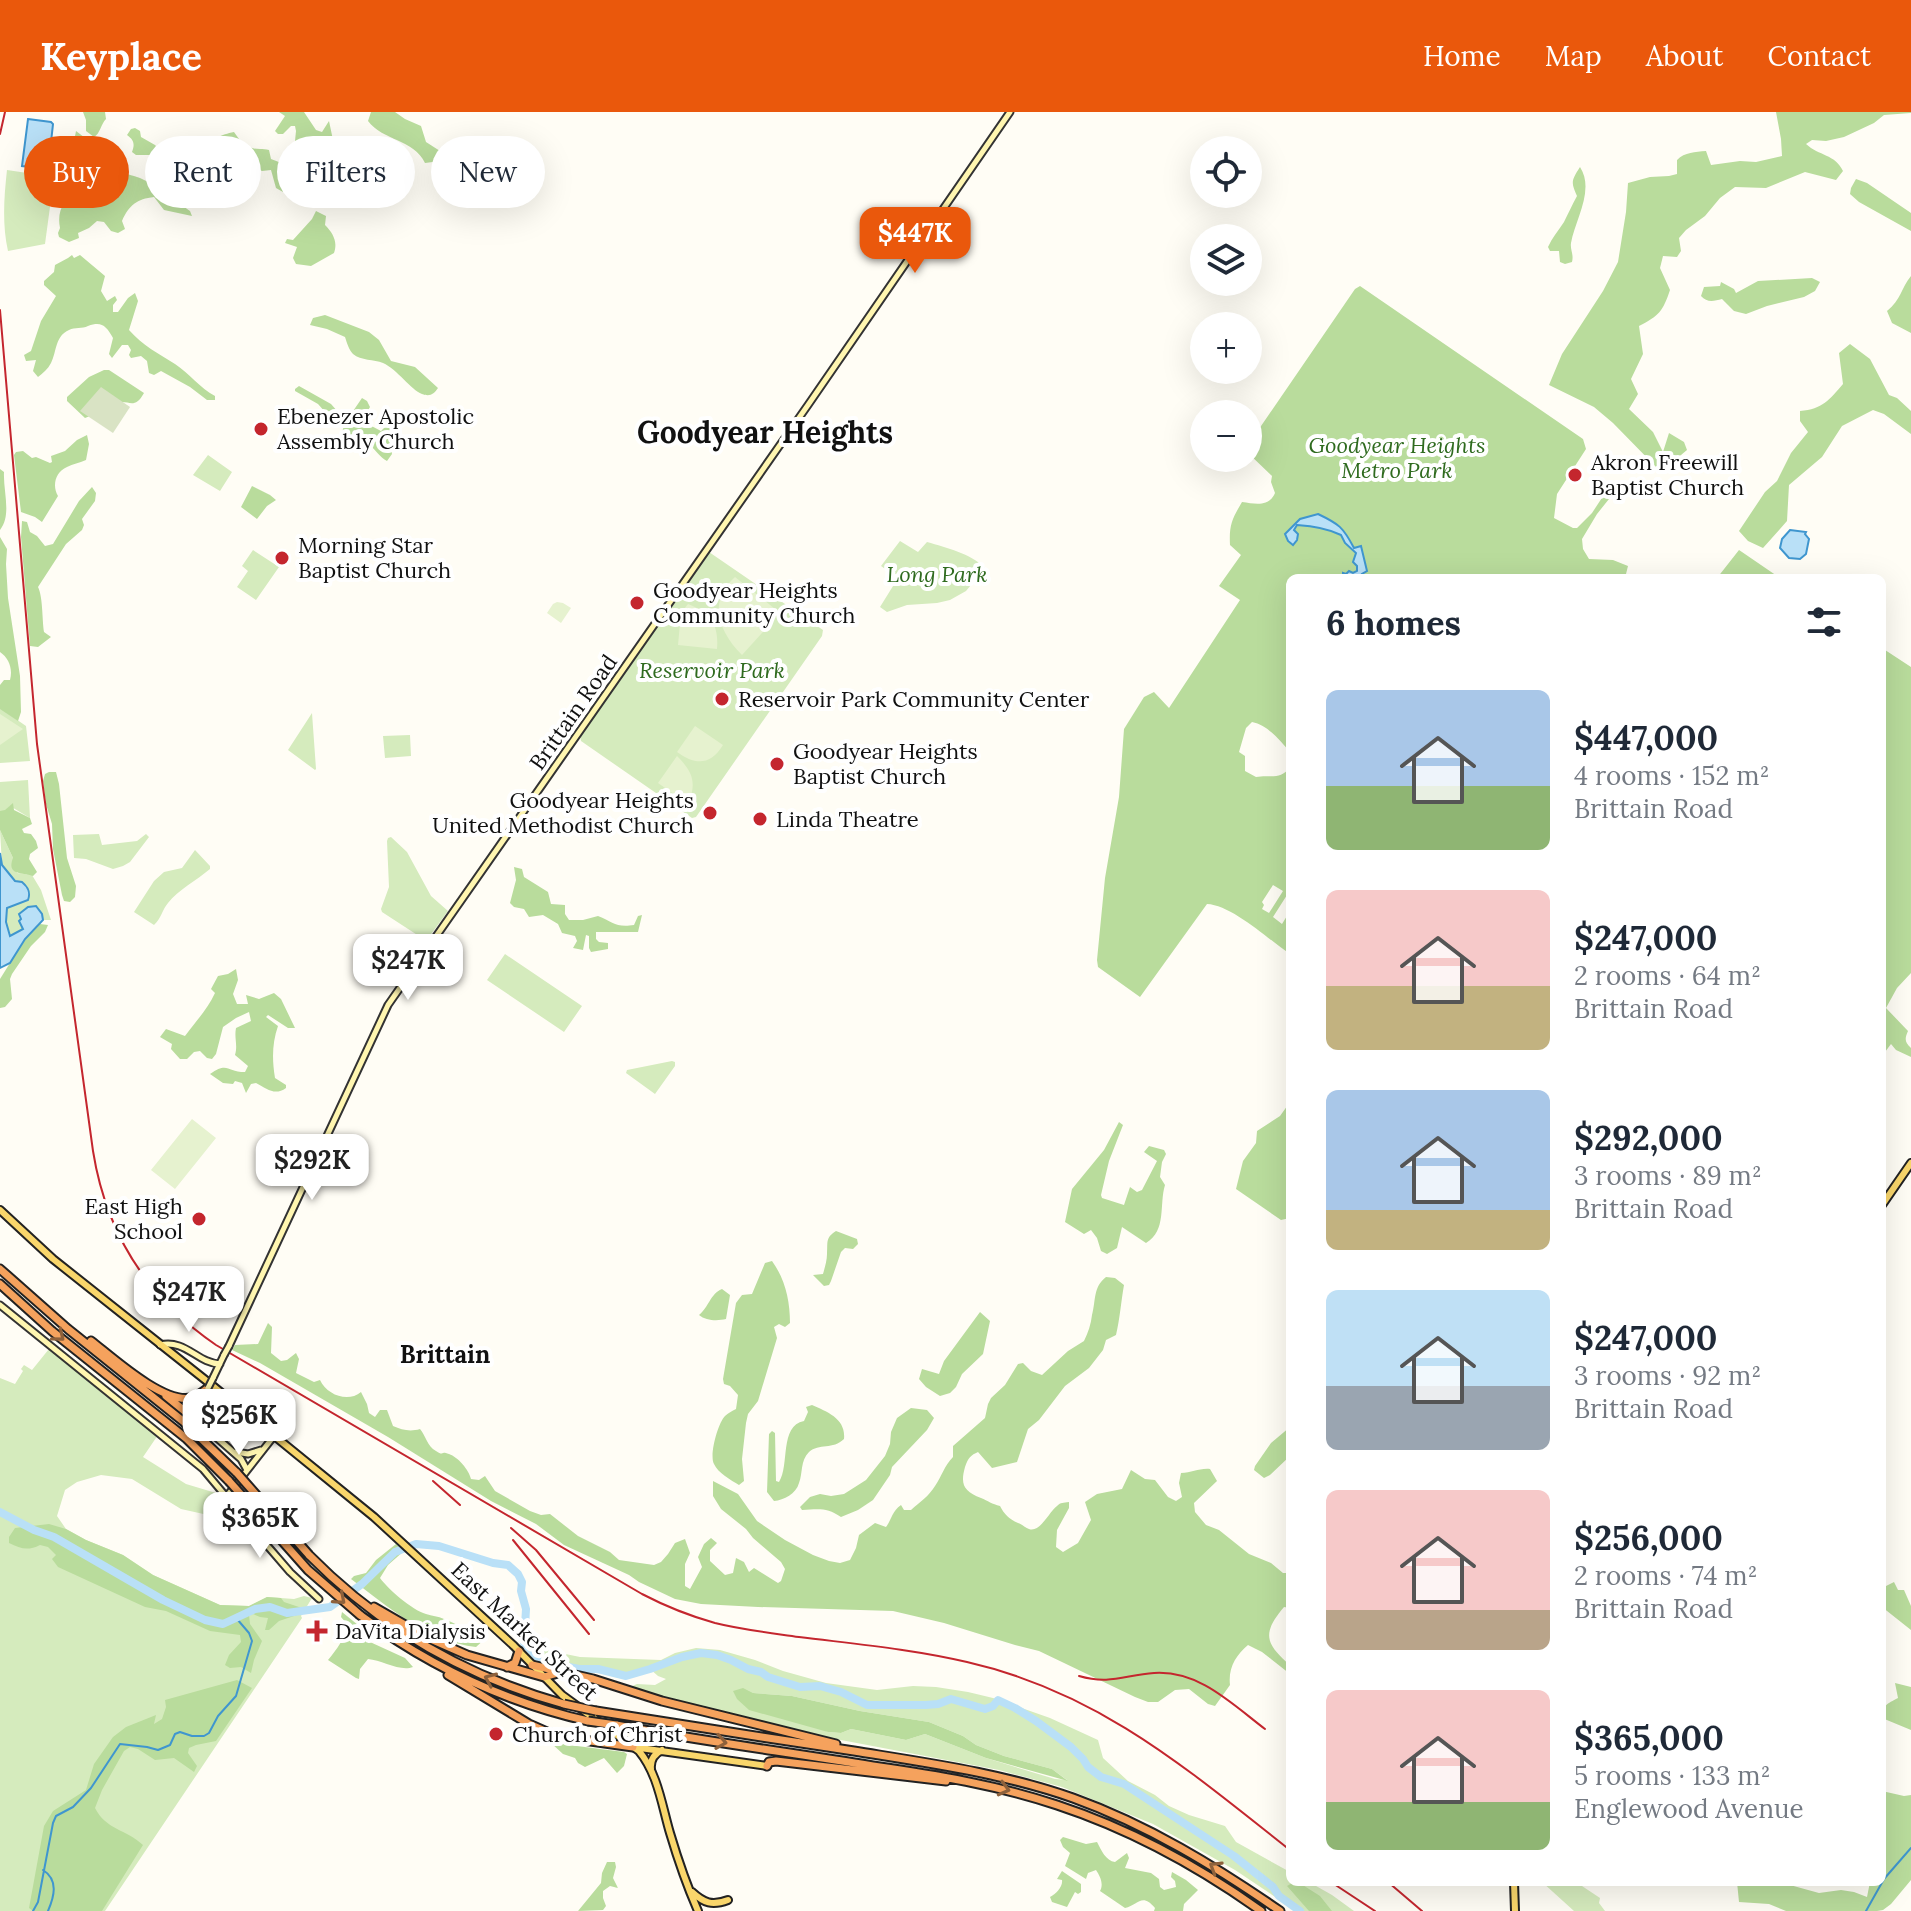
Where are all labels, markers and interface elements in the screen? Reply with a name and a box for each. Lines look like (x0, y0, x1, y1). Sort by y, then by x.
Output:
text: Keyplace (40, 32, 202, 80)
text: Home (1423, 38, 1501, 74)
text: Map (1545, 38, 1602, 74)
text: About (1646, 38, 1723, 74)
text: Contact (1767, 38, 1871, 74)
chip: Buy (24, 136, 129, 208)
chip: Rent (145, 136, 261, 208)
chip: Filters (277, 136, 415, 208)
chip: New (431, 136, 545, 208)
map controls (1190, 136, 1262, 472)
button: locate (1190, 136, 1262, 208)
pin: $447K (859, 207, 971, 275)
text: $447K (878, 216, 952, 249)
button: layers (1190, 224, 1262, 296)
button: + (1190, 312, 1262, 384)
button: − (1190, 400, 1262, 472)
place label: Ebenezer Apostolic Assembly Church (276, 402, 474, 455)
district label: Goodyear Heights (637, 413, 893, 452)
marker: Ebenezer Apostolic Assembly Church (252, 420, 270, 438)
park label: Goodyear Heights Metro Park (1309, 431, 1485, 484)
place label: Akron Freewill Baptist Church (1590, 448, 1744, 501)
marker: Akron Freewill Baptist Church (1566, 466, 1584, 484)
place label: Morning Star Baptist Church (298, 531, 451, 584)
marker: Morning Star Baptist Church (273, 549, 291, 567)
park label: Long Park (886, 560, 988, 588)
place label: Goodyear Heights Community Church (653, 576, 856, 629)
marker: Goodyear Heights Community Church (628, 594, 646, 612)
icon: filters (1802, 600, 1846, 644)
text: 6 homes (1326, 601, 1461, 644)
street label: Brittain Road (523, 649, 623, 775)
park label: Reservoir Park (639, 656, 785, 684)
place label: Reservoir Park Community Center (738, 685, 1090, 713)
marker: Reservoir Park Community Center (713, 690, 731, 708)
text: $447,000 (1574, 716, 1718, 759)
icon: home (1390, 722, 1486, 818)
place label: Goodyear Heights Baptist Church (793, 737, 978, 790)
marker: Goodyear Heights Baptist Church (768, 755, 786, 773)
text: 4 rooms · 152 m² (1574, 759, 1770, 792)
place label: Goodyear Heights United Methodist Church (432, 786, 694, 839)
text: Brittain Road (1574, 792, 1733, 825)
marker: Goodyear Heights United Methodist Church (701, 804, 719, 822)
place label: Linda Theatre (776, 805, 919, 833)
marker: Linda Theatre (751, 810, 769, 828)
text: $247,000 (1574, 916, 1717, 959)
icon: home (1390, 922, 1486, 1018)
pin: $247K (352, 934, 464, 1002)
text: $247K (371, 943, 445, 976)
text: 2 rooms · 64 m² (1574, 959, 1761, 992)
text: Brittain Road (1574, 992, 1733, 1025)
text: $292,000 (1574, 1116, 1723, 1159)
icon: home (1390, 1122, 1486, 1218)
pin: $292K (256, 1134, 368, 1202)
text: $292K (274, 1143, 350, 1176)
text: 3 rooms · 89 m² (1574, 1159, 1762, 1192)
place label: East High School (84, 1192, 183, 1245)
text: Brittain Road (1574, 1192, 1733, 1225)
marker: East High School (190, 1210, 208, 1228)
pin: $247K (133, 1266, 245, 1334)
text: $247K (152, 1275, 226, 1308)
text: $247,000 (1574, 1316, 1717, 1359)
icon: home (1390, 1322, 1486, 1418)
one-way arrow (49, 1326, 64, 1341)
district label: Brittain (400, 1339, 490, 1370)
text: 3 rooms · 92 m² (1574, 1359, 1761, 1392)
pin: $256K (183, 1389, 295, 1457)
text: Brittain Road (1574, 1392, 1733, 1425)
text: $256K (201, 1398, 277, 1431)
pin: $365K (204, 1492, 316, 1560)
text: $365K (221, 1501, 299, 1534)
text: $256,000 (1574, 1516, 1723, 1559)
icon: home (1390, 1522, 1486, 1618)
street label: East Market Street (446, 1556, 605, 1707)
text: 2 rooms · 74 m² (1574, 1559, 1758, 1592)
one-way arrow (330, 1589, 345, 1604)
text: Brittain Road (1574, 1592, 1733, 1625)
place label: DaVita Dialysis (335, 1617, 486, 1645)
marker: DaVita Dialysis (306, 1620, 328, 1642)
one-way arrow (484, 1672, 498, 1689)
text: $365,000 (1574, 1716, 1724, 1759)
place label: Church of Christ (512, 1720, 683, 1748)
icon: home (1390, 1722, 1486, 1818)
marker: Church of Christ (487, 1725, 505, 1743)
one-way arrow (714, 1733, 727, 1750)
text: 5 rooms · 133 m² (1574, 1759, 1770, 1792)
one-way arrow (997, 1780, 1011, 1797)
text: Englewood Avenue (1574, 1792, 1804, 1825)
one-way arrow (1209, 1862, 1224, 1877)

